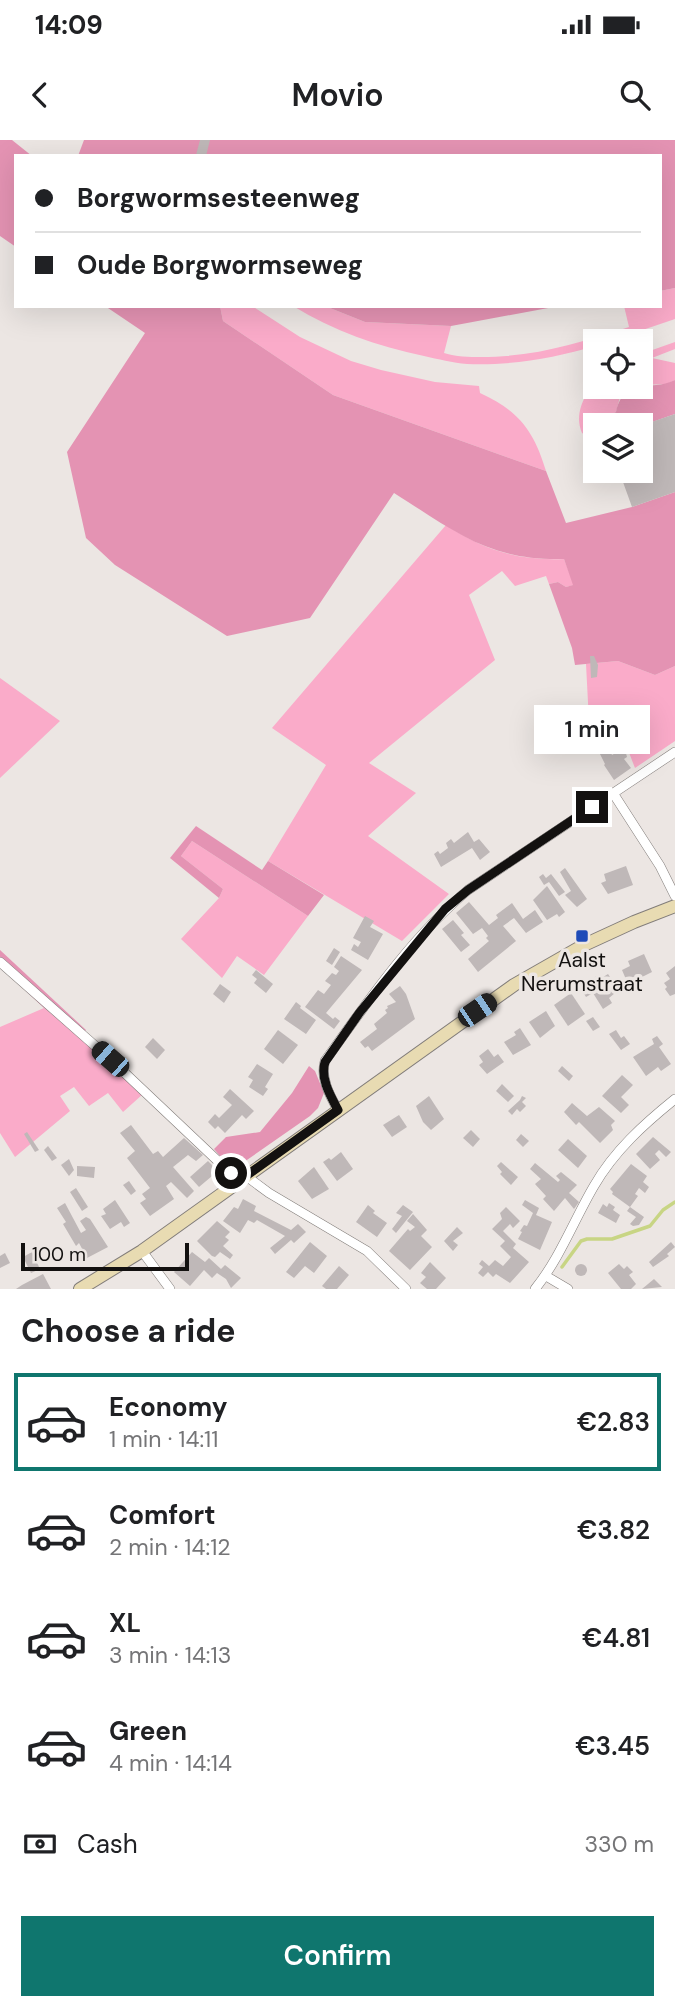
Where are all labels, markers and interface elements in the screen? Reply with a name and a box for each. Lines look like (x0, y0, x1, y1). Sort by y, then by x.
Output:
text: 14:09 (35, 8, 103, 42)
text: Movio (291, 74, 384, 116)
icon: back (21, 76, 59, 114)
icon: search (616, 76, 654, 114)
text: Borgwormsesteenweg (77, 181, 360, 215)
text: Oude Borgwormseweg (77, 248, 363, 282)
map controls (583, 329, 653, 483)
button: locate (583, 329, 653, 399)
button: layers (583, 413, 653, 483)
callout: 1 min (534, 706, 650, 754)
text: 1 min (565, 714, 619, 744)
route end (576, 791, 608, 823)
marker: Aalst Nerumstraat (574, 928, 590, 944)
place label: Aalst Nerumstraat (521, 946, 643, 998)
car (454, 990, 501, 1030)
car (88, 1037, 133, 1081)
route start (215, 1157, 247, 1189)
scale bar (21, 1240, 189, 1272)
text: 100 m (32, 1242, 86, 1267)
text: Choose a ride (21, 1310, 236, 1352)
text: Economy (109, 1390, 227, 1424)
icon: car (25, 1391, 88, 1454)
text: €2.83 (577, 1405, 650, 1439)
text: 1 min · 14:11 (109, 1424, 218, 1454)
text: Comfort (109, 1498, 215, 1532)
icon: car (25, 1499, 88, 1562)
text: €3.82 (577, 1513, 650, 1547)
text: 2 min · 14:12 (109, 1532, 231, 1562)
text: XL (109, 1606, 141, 1640)
icon: car (25, 1607, 88, 1670)
text: €4.81 (582, 1621, 650, 1655)
text: 3 min · 14:13 (109, 1640, 231, 1670)
text: Green (109, 1714, 187, 1748)
icon: car (25, 1715, 88, 1778)
text: €3.45 (575, 1729, 650, 1763)
text: 4 min · 14:14 (109, 1748, 232, 1778)
icon: cash (21, 1825, 59, 1863)
text: Cash (77, 1827, 138, 1861)
text: 330 m (584, 1829, 654, 1859)
button: Confirm (21, 1916, 654, 1996)

